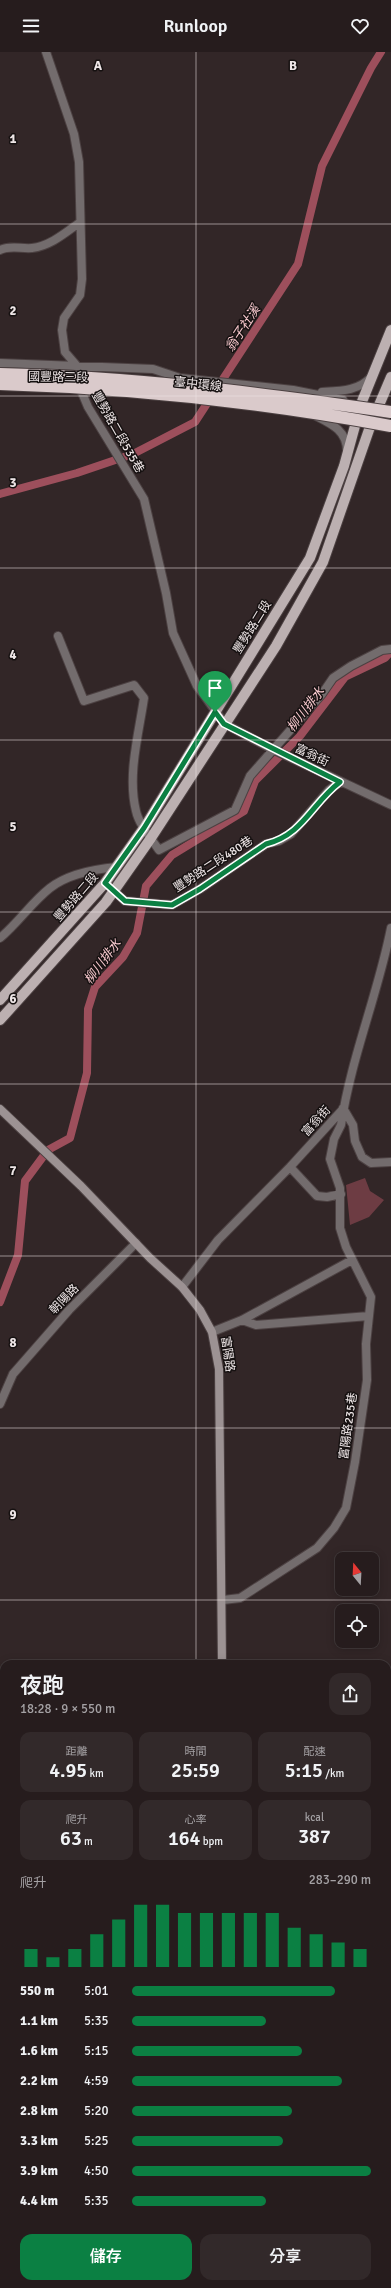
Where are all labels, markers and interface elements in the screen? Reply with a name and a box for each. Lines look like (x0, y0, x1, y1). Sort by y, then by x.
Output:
icon: menu (20, 15, 42, 37)
text: Runloop (164, 15, 227, 37)
icon: heart (349, 15, 371, 37)
text: A (94, 58, 103, 74)
text: B (289, 58, 297, 74)
text: 1 (9, 131, 17, 147)
water label: 翁子社溪 (222, 301, 265, 355)
text: 2 (9, 303, 17, 319)
street label: 國豐路三段 (28, 369, 88, 386)
street label: 臺中環線 (173, 375, 223, 394)
street label: 豐勢路二段535巷 (88, 389, 147, 476)
text: 3 (9, 475, 17, 491)
street label: 豐勢路二段 (230, 598, 275, 657)
text: 4 (9, 647, 17, 663)
pin (198, 671, 232, 712)
icon: arrive (204, 677, 226, 699)
water label: 柳川排水 (283, 683, 329, 735)
street label: 富翁街 (292, 741, 331, 770)
text: 5 (9, 819, 17, 835)
street label: 豐勢路二段480巷 (171, 833, 256, 896)
street label: 豐勢路二段 (51, 870, 102, 925)
water label: 柳川排水 (81, 935, 125, 987)
text: 6 (9, 991, 17, 1007)
street label: 富翁街 (299, 1103, 334, 1140)
text: 7 (9, 1163, 17, 1179)
street label: 朝陽路 (46, 1281, 82, 1318)
text: 8 (9, 1335, 17, 1351)
street label: 富陽路 (218, 1335, 237, 1373)
street label: 富陽路235巷 (336, 1392, 361, 1461)
text: 9 (9, 1507, 17, 1523)
north arrow (335, 1552, 379, 1596)
map controls (335, 1552, 379, 1648)
button: locate (335, 1604, 379, 1648)
text: 夜跑 (20, 1672, 64, 1699)
button: share (329, 1673, 371, 1715)
text: 18:28 · 9 × 550 m (20, 1701, 115, 1717)
text: 距離 (66, 1745, 88, 1758)
text: 時間 (185, 1745, 207, 1758)
text: 配速 (304, 1745, 326, 1758)
text: 4.95 (49, 1758, 87, 1783)
text: 25:59 (171, 1758, 220, 1783)
text: 5:15 (285, 1758, 323, 1783)
text: km (87, 1767, 104, 1780)
text: /km (323, 1767, 344, 1780)
text: kcal (305, 1811, 324, 1824)
text: 爬升 (66, 1813, 88, 1826)
text: 心率 (185, 1813, 207, 1826)
text: 387 (298, 1824, 331, 1849)
text: 63 (60, 1826, 82, 1851)
text: 164 (168, 1826, 200, 1851)
text: m (82, 1835, 93, 1848)
text: bpm (200, 1835, 223, 1848)
text: 283–290 m (309, 1872, 371, 1888)
text: 爬升 (20, 1875, 46, 1891)
text: 550 m (20, 1983, 54, 1999)
text: 5:01 (84, 1983, 109, 1999)
text: 1.1 km (20, 2013, 58, 2029)
text: 5:35 (84, 2013, 109, 2029)
text: 1.6 km (20, 2043, 58, 2059)
text: 5:15 (84, 2043, 109, 2059)
text: 2.2 km (20, 2073, 58, 2089)
text: 4:59 (84, 2073, 109, 2089)
text: 2.8 km (20, 2103, 58, 2119)
text: 5:20 (84, 2103, 109, 2119)
text: 3.3 km (20, 2133, 58, 2149)
text: 5:25 (84, 2133, 109, 2149)
text: 3.9 km (20, 2163, 58, 2179)
text: 4:50 (84, 2163, 109, 2179)
text: 4.4 km (20, 2193, 58, 2209)
text: 5:35 (84, 2193, 109, 2209)
button: 儲存 (20, 2234, 192, 2280)
button: 分享 (200, 2234, 371, 2280)

